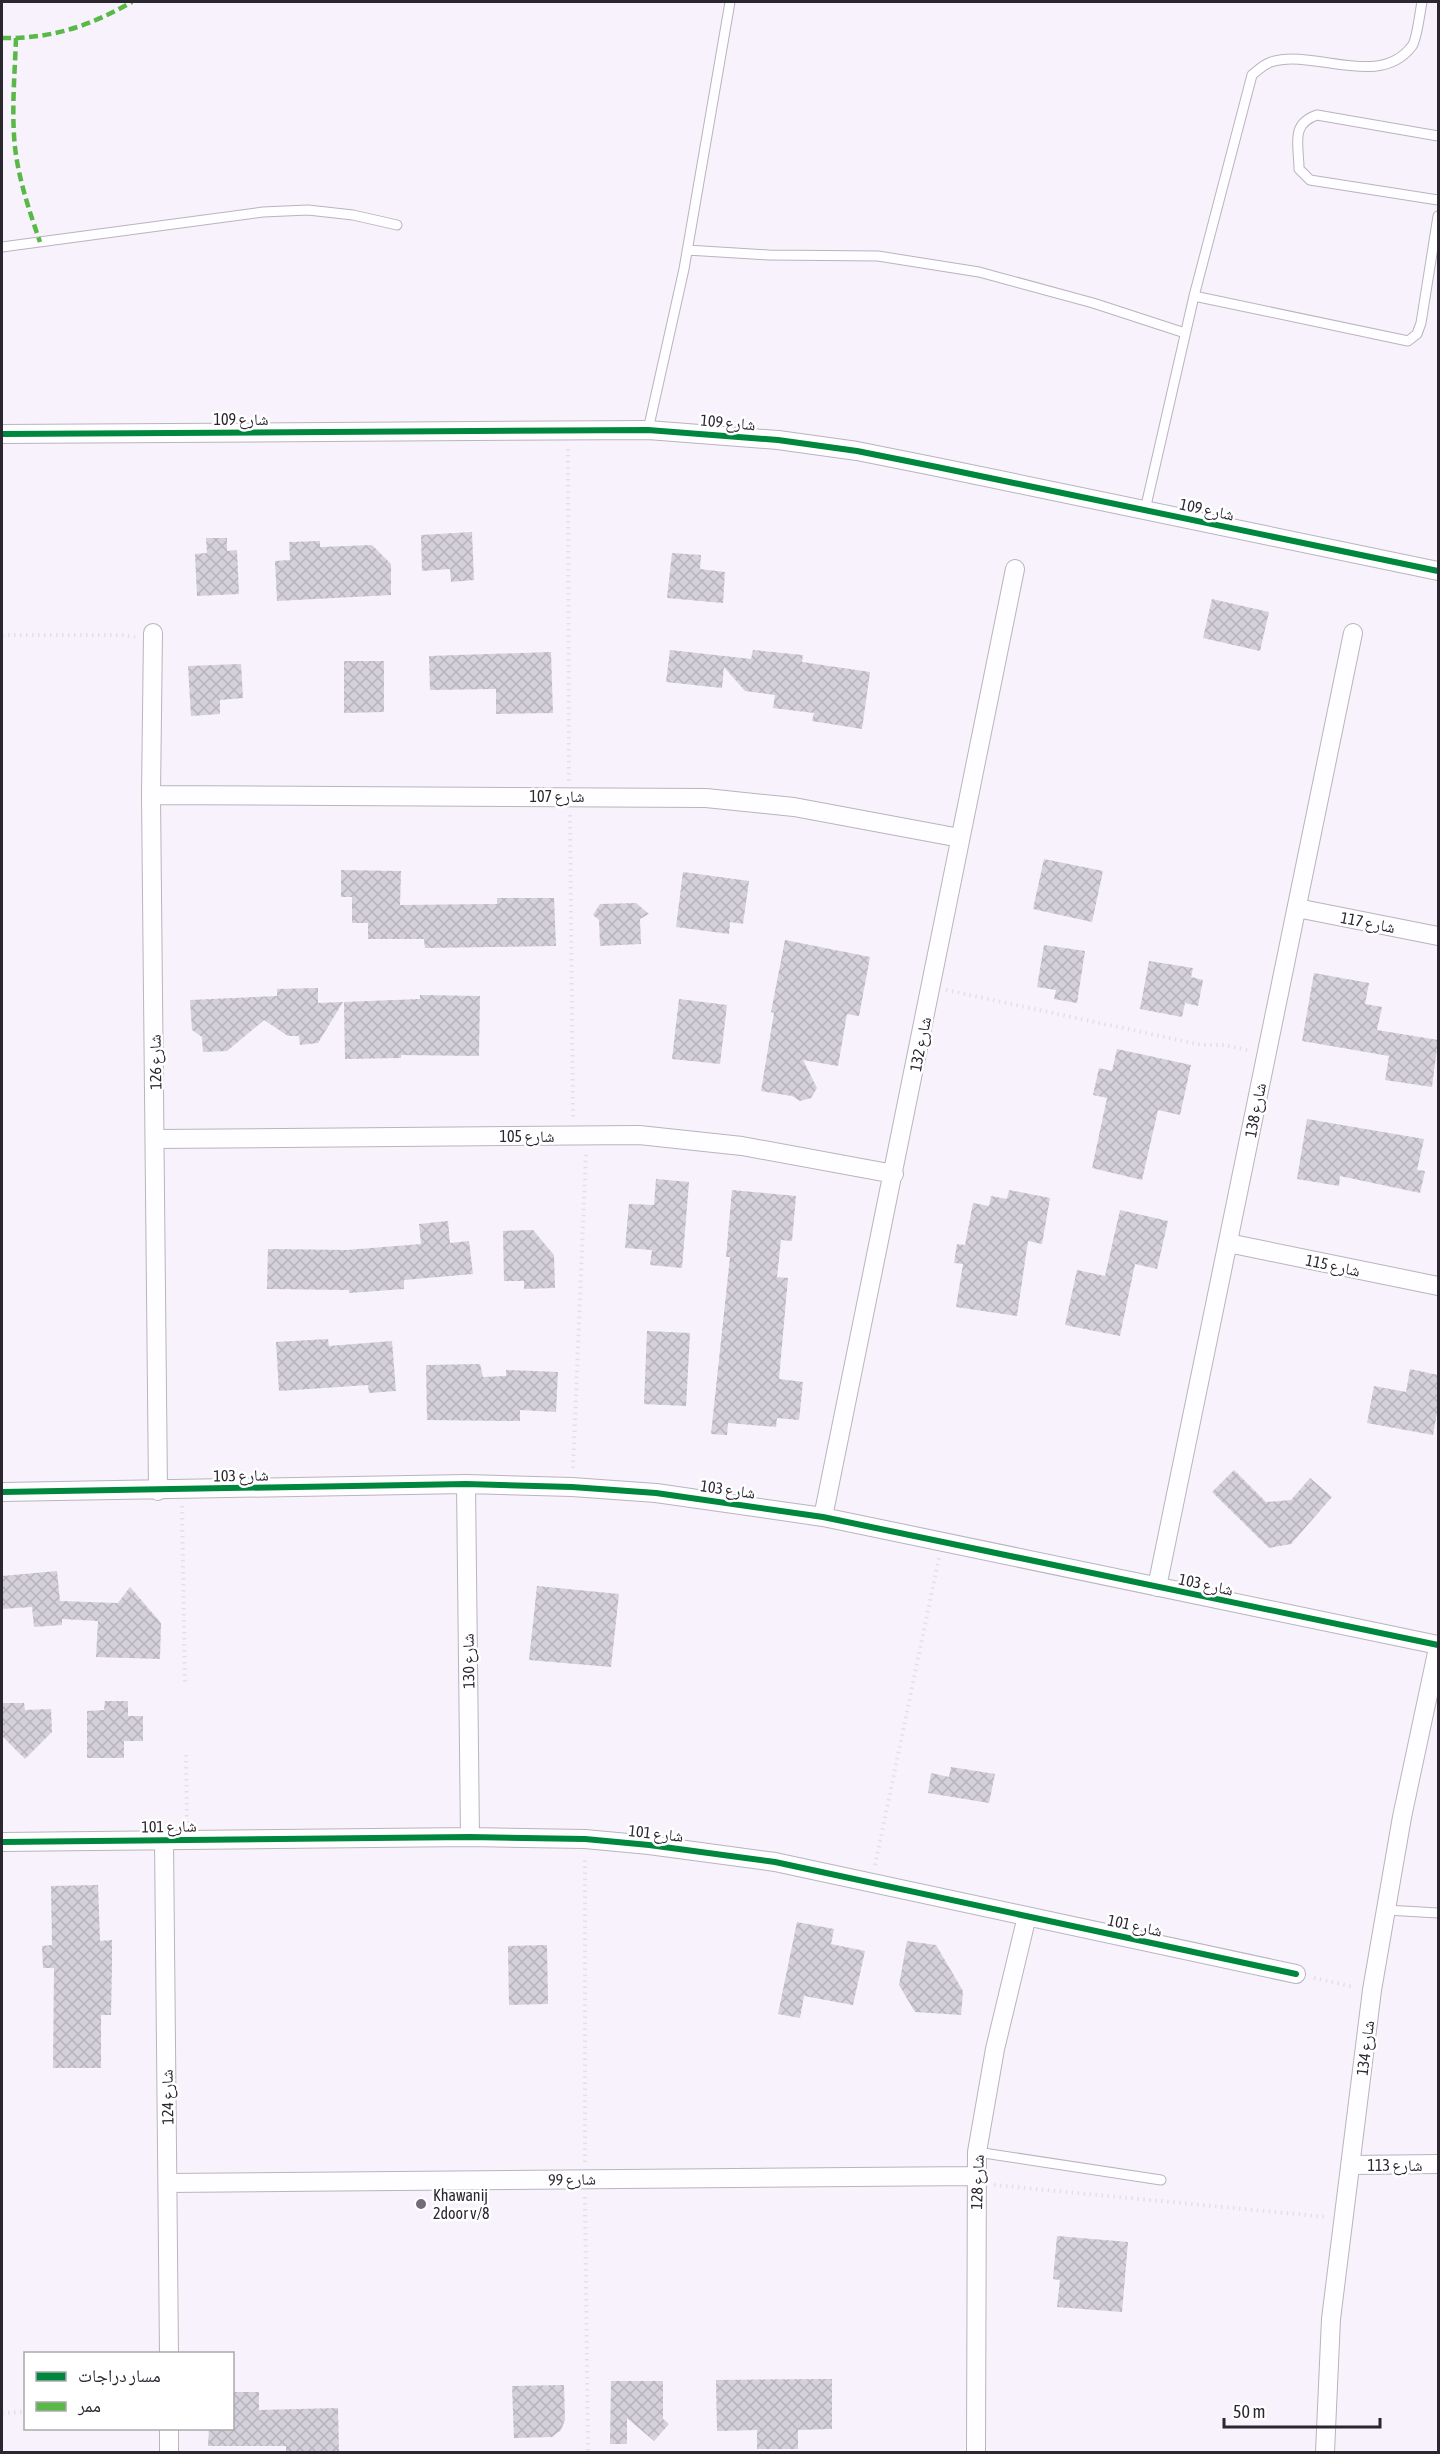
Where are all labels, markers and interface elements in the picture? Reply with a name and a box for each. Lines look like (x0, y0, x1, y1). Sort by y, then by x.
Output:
street label: شارع 109 (213, 410, 269, 430)
street label: شارع 109 (700, 411, 756, 435)
street label: شارع 109 (1178, 494, 1236, 525)
street label: شارع 107 (529, 787, 585, 807)
street label: شارع 117 (1339, 908, 1397, 938)
street label: شارع 132 (906, 1015, 936, 1073)
street label: شارع 126 (146, 1034, 166, 1090)
street label: شارع 138 (1241, 1081, 1271, 1139)
street label: شارع 105 (499, 1127, 555, 1147)
street label: شارع 115 (1304, 1250, 1362, 1281)
street label: شارع 103 (213, 1466, 269, 1486)
street label: شارع 103 (699, 1476, 757, 1504)
street label: شارع 103 (1177, 1569, 1235, 1600)
street label: شارع 130 (459, 1633, 479, 1689)
street label: شارع 101 (141, 1817, 197, 1837)
street label: شارع 101 (627, 1821, 684, 1847)
street label: شارع 101 (1106, 1910, 1164, 1941)
street label: شارع 134 (1353, 2020, 1379, 2077)
street label: شارع 124 (158, 2069, 178, 2125)
street label: شارع 128 (967, 2154, 989, 2210)
street label: شارع 113 (1367, 2156, 1423, 2176)
street label: شارع 99 (548, 2170, 596, 2190)
place label: Khawanij 2door v/8 (433, 2186, 490, 2222)
marker: Khawanij 2door v/8 (414, 2197, 428, 2211)
legend (24, 2352, 234, 2430)
text: مسار دراجات (78, 2365, 161, 2386)
scale bar (1224, 2391, 1380, 2429)
text: ممر (77, 2395, 101, 2416)
text: 50 m (1233, 2401, 1265, 2422)

